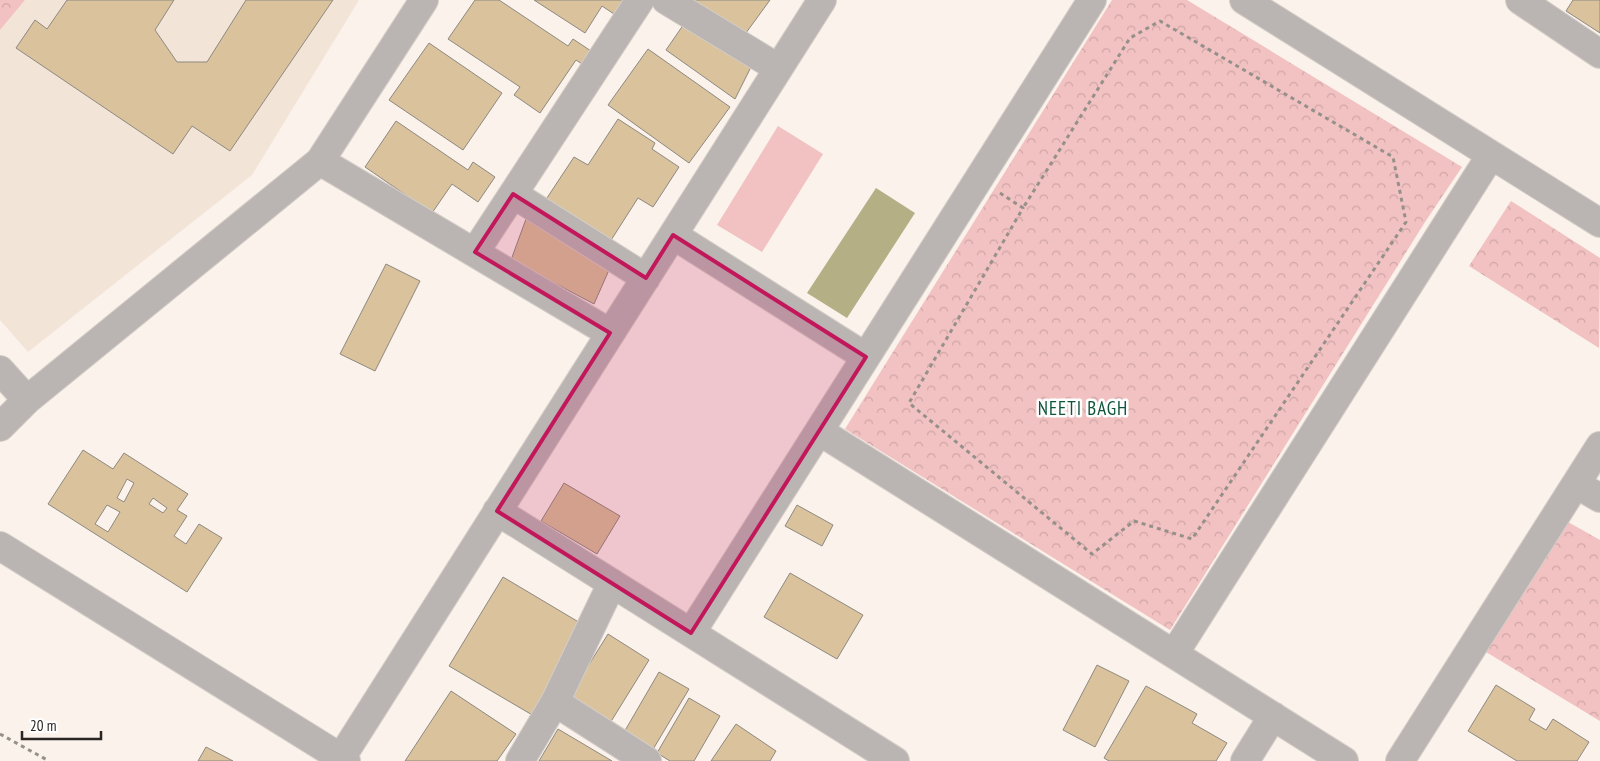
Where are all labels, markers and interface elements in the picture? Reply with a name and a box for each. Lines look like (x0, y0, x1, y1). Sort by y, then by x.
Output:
district label: NEETI BAGH (1038, 396, 1128, 420)
scale bar (22, 708, 101, 740)
text: 20 m (30, 716, 56, 735)

